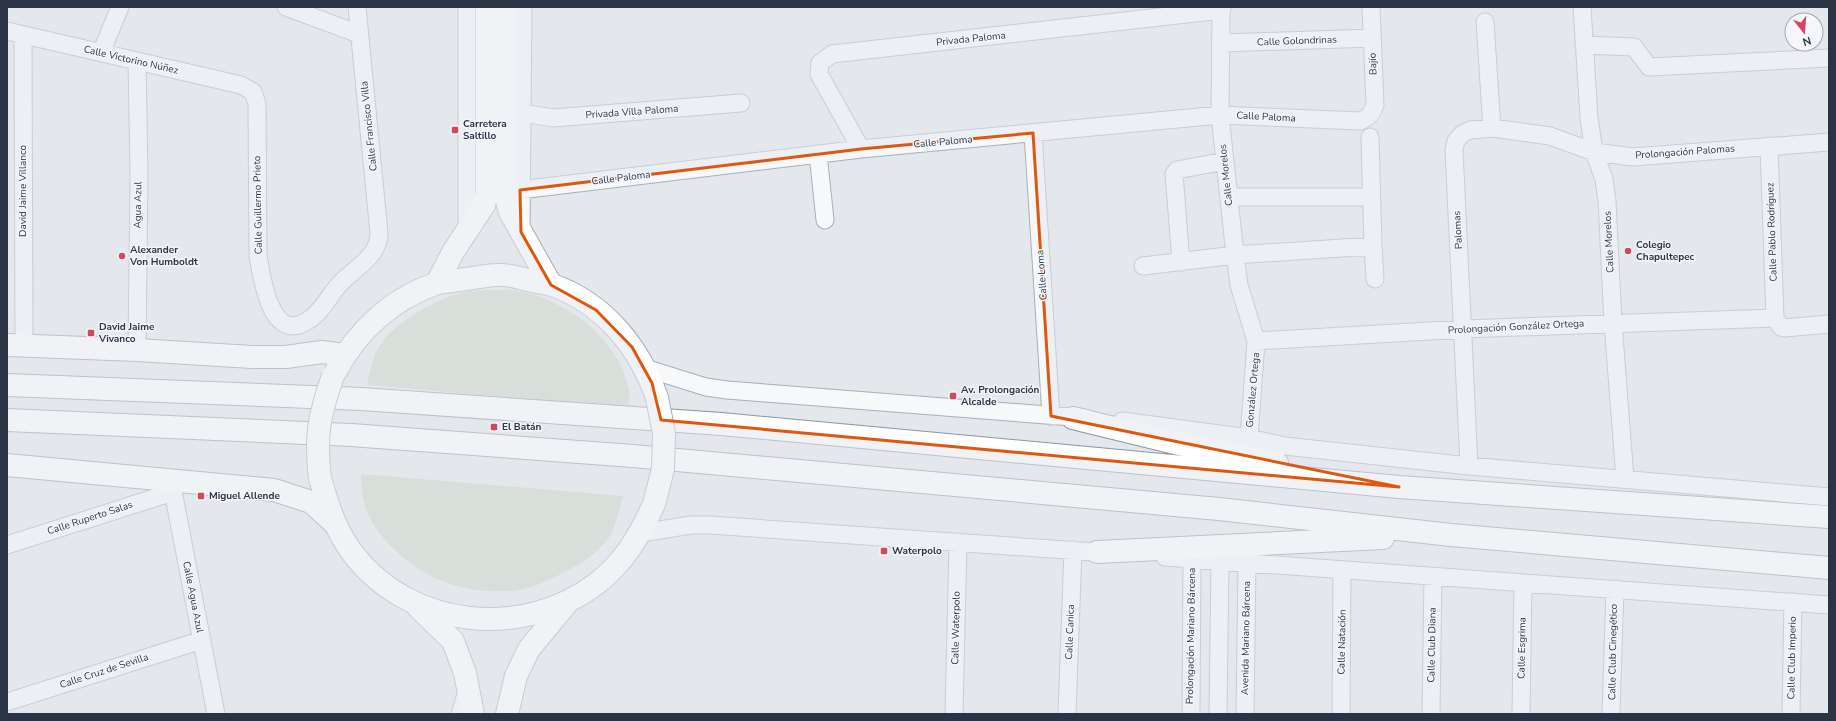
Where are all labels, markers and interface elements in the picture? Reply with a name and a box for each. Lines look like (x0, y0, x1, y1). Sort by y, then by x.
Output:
north arrow (1784, 12, 1824, 52)
street label: Privada Paloma (936, 28, 1006, 50)
street label: Calle Golondrinas (1257, 33, 1337, 49)
text: N (1801, 33, 1813, 49)
street label: Calle Victorino Núñez (82, 42, 180, 78)
street label: Bajío (1366, 52, 1380, 75)
street label: Calle Francisco Villa (357, 80, 381, 172)
street label: Privada Villa Paloma (585, 102, 679, 122)
street label: Calle Paloma (1236, 108, 1296, 126)
place label: Carretera Saltillo (463, 117, 507, 143)
marker: Carretera Saltillo (450, 125, 460, 135)
street label: Calle Paloma (913, 132, 973, 152)
street label: Prolongación Palomas (1635, 142, 1736, 162)
street label: Calle Morelos (1216, 143, 1236, 206)
street label: David Jaime Villanco (16, 145, 30, 237)
street label: Calle Guillermo Prieto (250, 155, 266, 254)
street label: Calle Paloma (591, 167, 651, 189)
street label: Agua Azul (131, 181, 145, 229)
street label: Calle Pablo Rodríguez (1763, 182, 1781, 282)
street label: Palomas (1450, 210, 1466, 250)
street label: Calle Morelos (1600, 211, 1618, 273)
place label: Colegio Chapultepec (1636, 238, 1695, 264)
place label: Alexander Von Humboldt (129, 243, 198, 269)
marker: Colegio Chapultepec (1623, 246, 1633, 256)
street label: Calle Loma (1033, 249, 1051, 301)
marker: Alexander Von Humboldt (117, 251, 127, 261)
street label: Prolongación González Ortega (1447, 316, 1585, 338)
place label: David Jaime Vivanco (98, 320, 155, 346)
marker: David Jaime Vivanco (86, 328, 96, 338)
street label: González Ortega (1243, 352, 1263, 428)
place label: Av. Prolongación Alcalde (961, 383, 1039, 409)
marker: Av. Prolongación Alcalde (948, 391, 958, 401)
place label: El Batán (502, 420, 542, 434)
marker: El Batán (489, 422, 499, 432)
place label: Miguel Allende (209, 489, 280, 503)
marker: Miguel Allende (196, 491, 206, 501)
street label: Calle Ruperto Salas (46, 498, 135, 538)
place label: Waterpolo (892, 544, 942, 558)
marker: Waterpolo (879, 546, 889, 556)
street label: Calle Agua Azul (179, 560, 207, 634)
street label: Prolongación Mariano Bárcena (1183, 568, 1199, 704)
street label: Avenida Mariano Bárcena (1238, 581, 1254, 695)
street label: Calle Waterpolo (948, 591, 964, 665)
street label: Calle Club Cinegético (1605, 603, 1621, 700)
street label: Calle Canica (1062, 604, 1078, 660)
street label: Calle Club Diana (1424, 607, 1440, 683)
street label: Calle Natación (1334, 609, 1350, 675)
street label: Calle Club Imperio (1784, 616, 1800, 700)
street label: Calle Esgrima (1514, 617, 1530, 679)
street label: Calle Cruz de Sevilla (58, 650, 150, 692)

